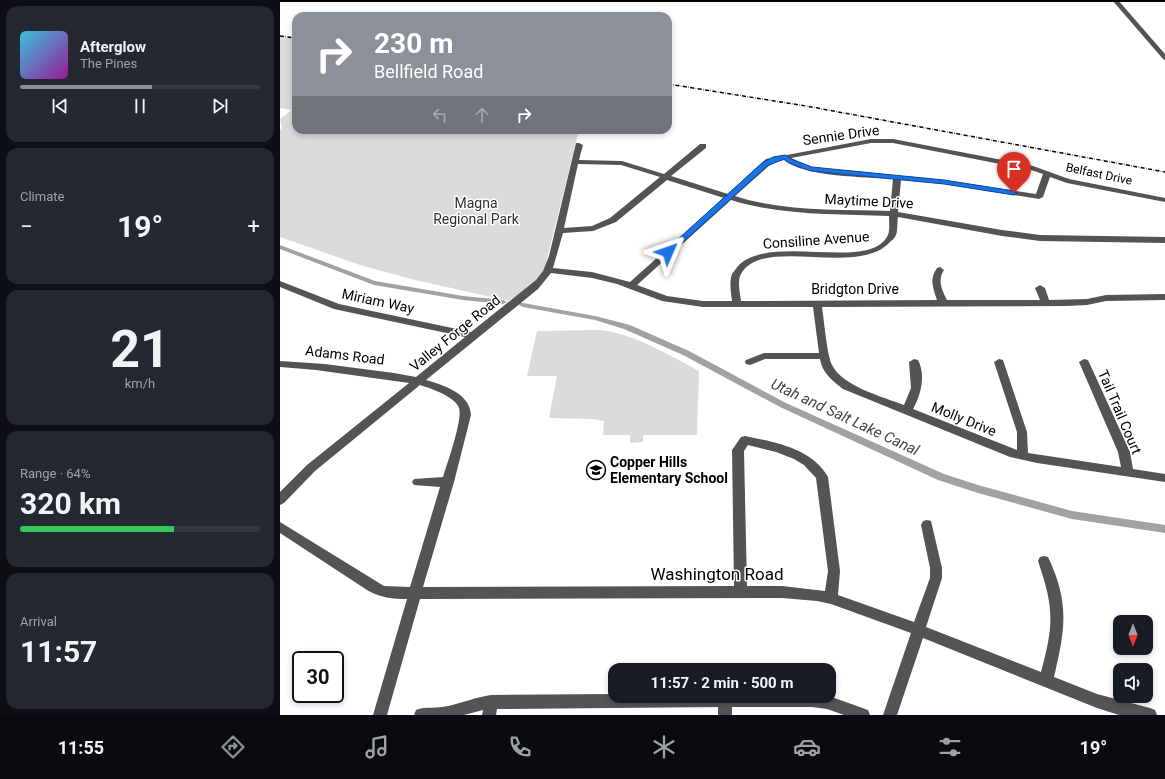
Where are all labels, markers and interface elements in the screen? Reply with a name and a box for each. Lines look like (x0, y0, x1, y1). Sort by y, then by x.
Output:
text: 230 m (374, 27, 453, 60)
icon: right (308, 28, 360, 80)
text: Afterglow (80, 38, 146, 56)
text: The Pines (80, 56, 137, 71)
text: Bellfield Road (374, 61, 483, 82)
icon: previous (49, 95, 71, 117)
icon: pause (129, 95, 151, 117)
icon: next (209, 95, 231, 117)
icon: left (429, 104, 451, 126)
icon: ahead (471, 104, 493, 126)
icon: right (513, 104, 535, 126)
street label: Sennie Drive (802, 122, 880, 148)
pin (997, 152, 1031, 193)
icon: arrive (1003, 158, 1025, 180)
street label: Belfast Drive (1065, 160, 1133, 188)
text: Climate (20, 189, 64, 204)
street label: Maytime Drive (824, 191, 914, 211)
park label: Magna Regional Park (433, 195, 520, 227)
text: 19° (117, 209, 163, 244)
text: − (20, 214, 33, 239)
text: + (248, 214, 260, 239)
street label: Consiline Avenue (762, 228, 870, 252)
position arrow (647, 231, 689, 273)
street label: Bridgton Drive (811, 281, 899, 297)
street label: Miriam Way (340, 286, 416, 317)
street label: Valley Forge Road (407, 292, 503, 374)
text: 21 (110, 319, 170, 380)
street label: Adams Road (304, 342, 386, 368)
street label: Tail Trail Court (1095, 367, 1145, 457)
water label: Utah and Salt Lake Canal (768, 375, 922, 459)
text: km/h (125, 376, 155, 391)
street label: Molly Drive (929, 399, 999, 439)
place label: Copper Hills Elementary School (610, 454, 728, 486)
school or university icon: Copper Hills Elementary School (585, 459, 607, 481)
text: Range · 64% (20, 466, 90, 481)
text: 320 km (20, 486, 121, 521)
street label: Washington Road (651, 564, 783, 584)
text: Arrival (20, 614, 57, 629)
north arrow (1113, 615, 1153, 655)
map controls (1113, 615, 1153, 703)
text: 11:57 (20, 634, 97, 669)
speed limit sign: 30 (292, 651, 344, 703)
button: sound (1113, 663, 1153, 703)
text: 11:57 · 2 min · 500 m (651, 674, 793, 692)
icon: directions (219, 733, 247, 761)
icon: music (363, 733, 391, 761)
icon: phone (506, 733, 534, 761)
icon: climate (650, 733, 678, 761)
icon: car (793, 733, 821, 761)
icon: filters (936, 733, 964, 761)
text: 11:55 (58, 737, 104, 758)
text: 19° (1080, 737, 1107, 758)

